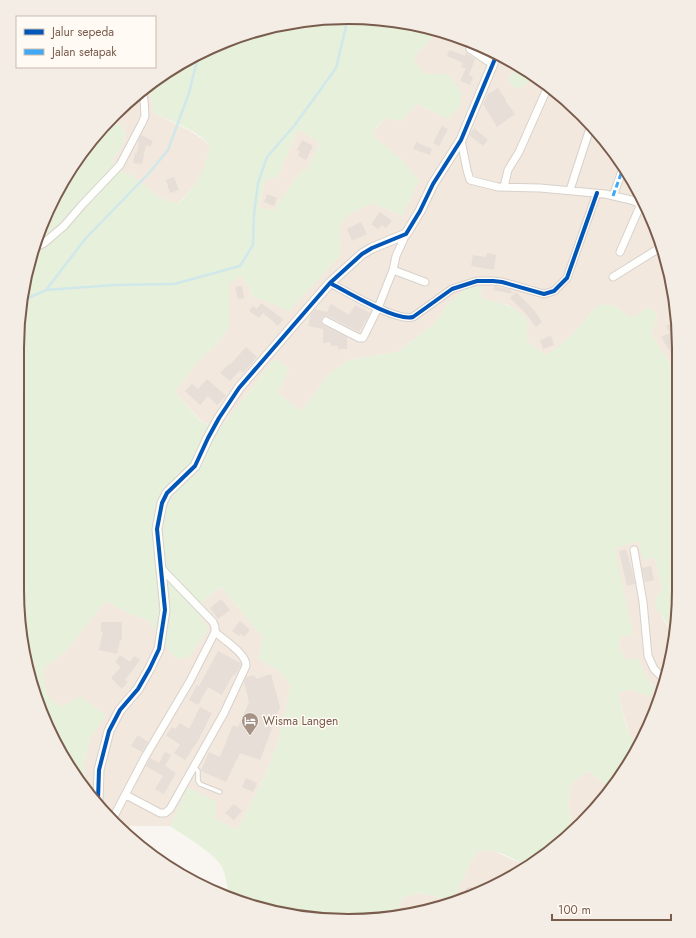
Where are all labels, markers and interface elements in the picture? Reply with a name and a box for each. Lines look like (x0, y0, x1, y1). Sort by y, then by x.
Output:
legend (16, 16, 156, 68)
text: Jalur sepeda (50, 23, 114, 41)
text: Jalan setapak (50, 43, 117, 61)
hotel icon: Wisma Langen (240, 711, 260, 736)
place label: Wisma Langen (263, 712, 338, 730)
scale bar (552, 896, 671, 922)
text: 100 m (558, 901, 591, 919)

